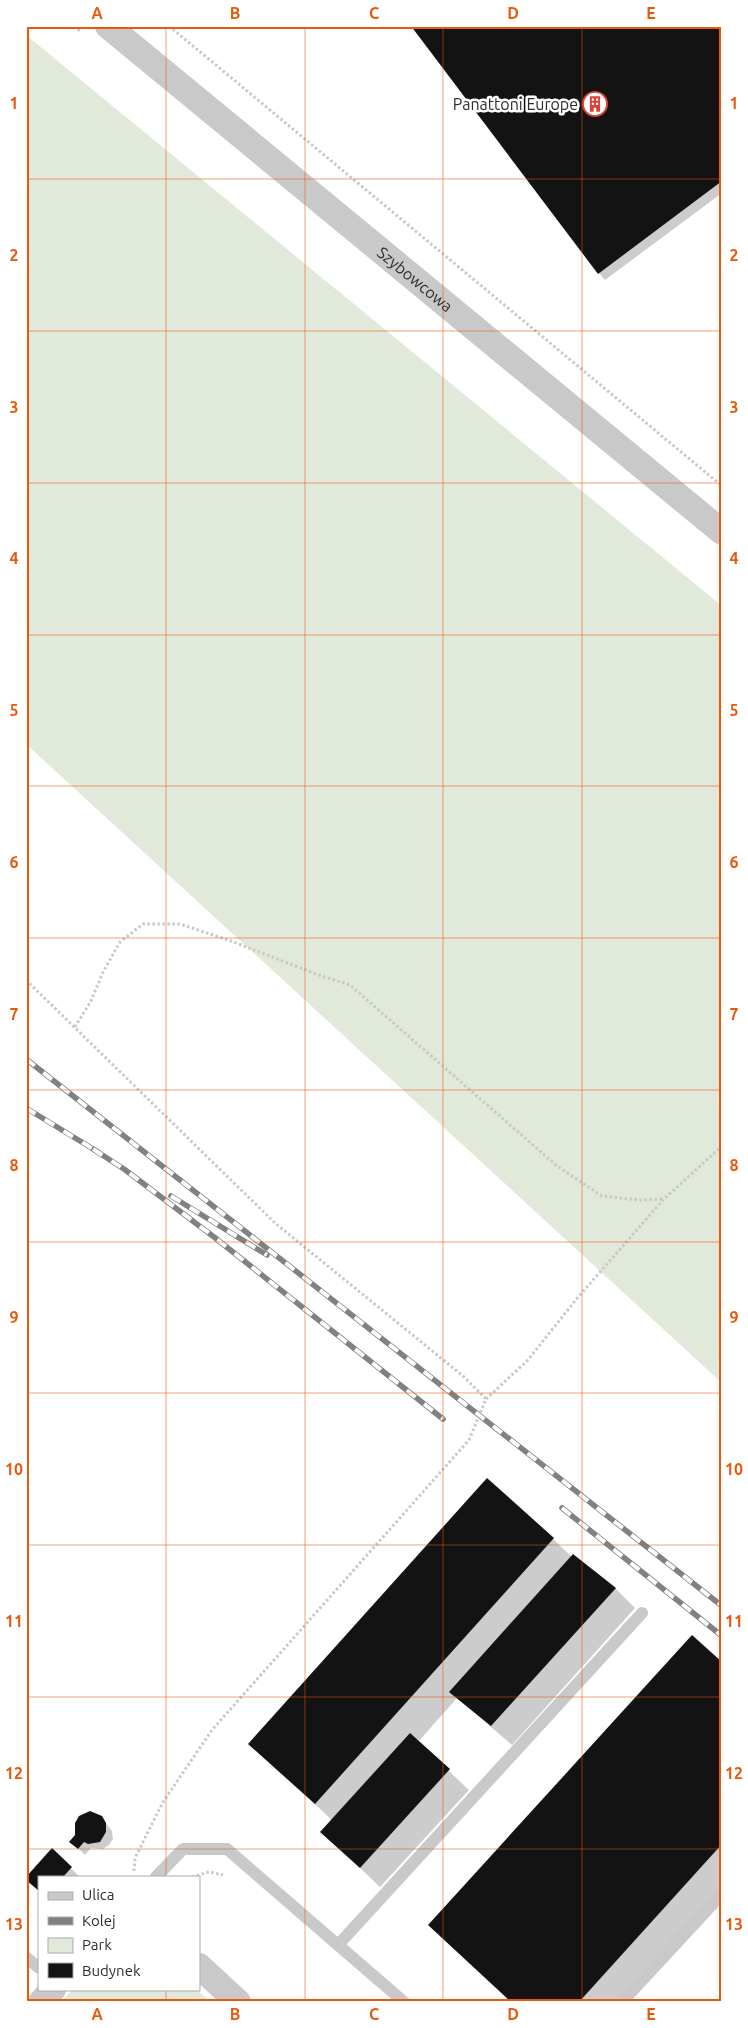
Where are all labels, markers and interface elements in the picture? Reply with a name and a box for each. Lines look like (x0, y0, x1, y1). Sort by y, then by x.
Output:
text: A (91, 4, 103, 22)
text: B (230, 4, 240, 22)
text: C (369, 4, 379, 22)
text: D (507, 4, 519, 22)
text: E (646, 4, 656, 22)
building icon: Panattoni Europe (582, 91, 608, 117)
text: 1 (9, 94, 19, 112)
text: 1 (729, 94, 739, 112)
place label: Panattoni Europe (453, 95, 578, 113)
street label: Szybowcowa (374, 243, 456, 315)
text: 2 (9, 246, 19, 264)
text: 2 (729, 246, 739, 264)
text: 3 (9, 398, 19, 416)
text: 3 (729, 398, 739, 416)
text: 4 (9, 549, 19, 567)
text: 4 (729, 549, 739, 567)
text: 5 (9, 701, 19, 719)
text: 5 (729, 701, 739, 719)
text: 6 (9, 853, 19, 871)
text: 6 (729, 853, 739, 871)
text: 7 (9, 1005, 19, 1023)
text: 7 (729, 1005, 739, 1023)
text: 8 (9, 1156, 19, 1174)
text: 8 (729, 1156, 739, 1174)
text: 9 (9, 1308, 19, 1326)
text: 9 (729, 1308, 739, 1326)
text: 10 (5, 1460, 23, 1478)
text: 10 (725, 1460, 743, 1478)
text: 11 (5, 1612, 23, 1630)
text: 11 (725, 1612, 743, 1630)
text: 12 (5, 1764, 23, 1782)
text: 12 (725, 1764, 743, 1782)
legend (38, 1876, 200, 1990)
text: Ulica (82, 1886, 114, 1903)
text: Kolej (82, 1912, 116, 1929)
text: 13 (5, 1915, 23, 1933)
text: 13 (725, 1915, 743, 1933)
text: Park (82, 1936, 112, 1953)
text: Budynek (82, 1962, 141, 1979)
text: A (91, 2005, 103, 2023)
text: B (230, 2005, 240, 2023)
text: C (369, 2005, 379, 2023)
text: D (507, 2005, 519, 2023)
text: E (646, 2005, 656, 2023)

